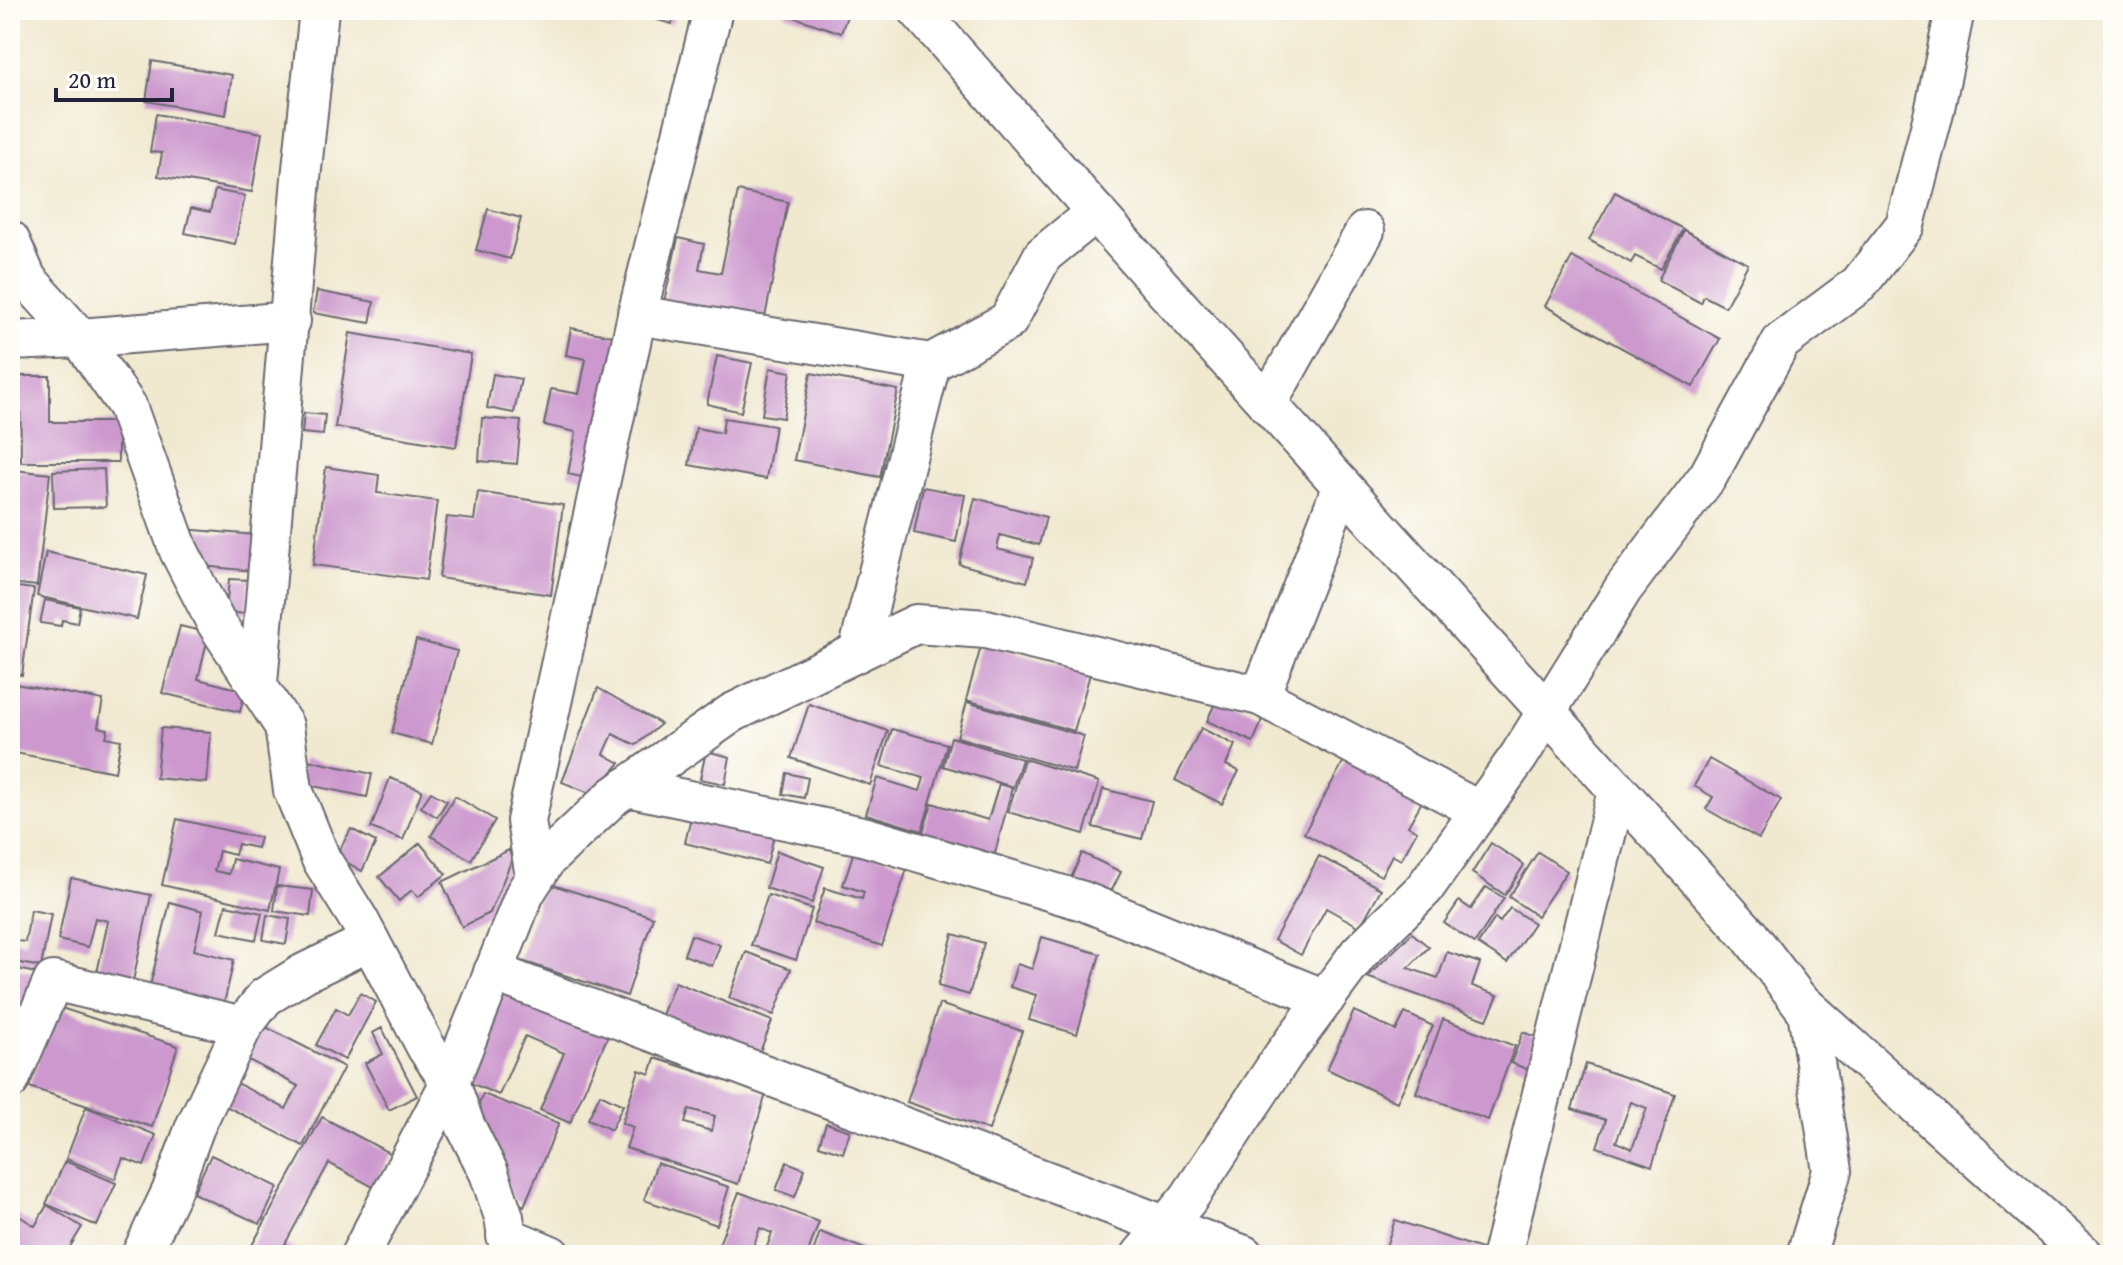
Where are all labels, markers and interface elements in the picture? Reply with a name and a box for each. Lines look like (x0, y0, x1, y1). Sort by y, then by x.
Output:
scale bar (56, 52, 172, 102)
text: 20 m (68, 62, 116, 97)

